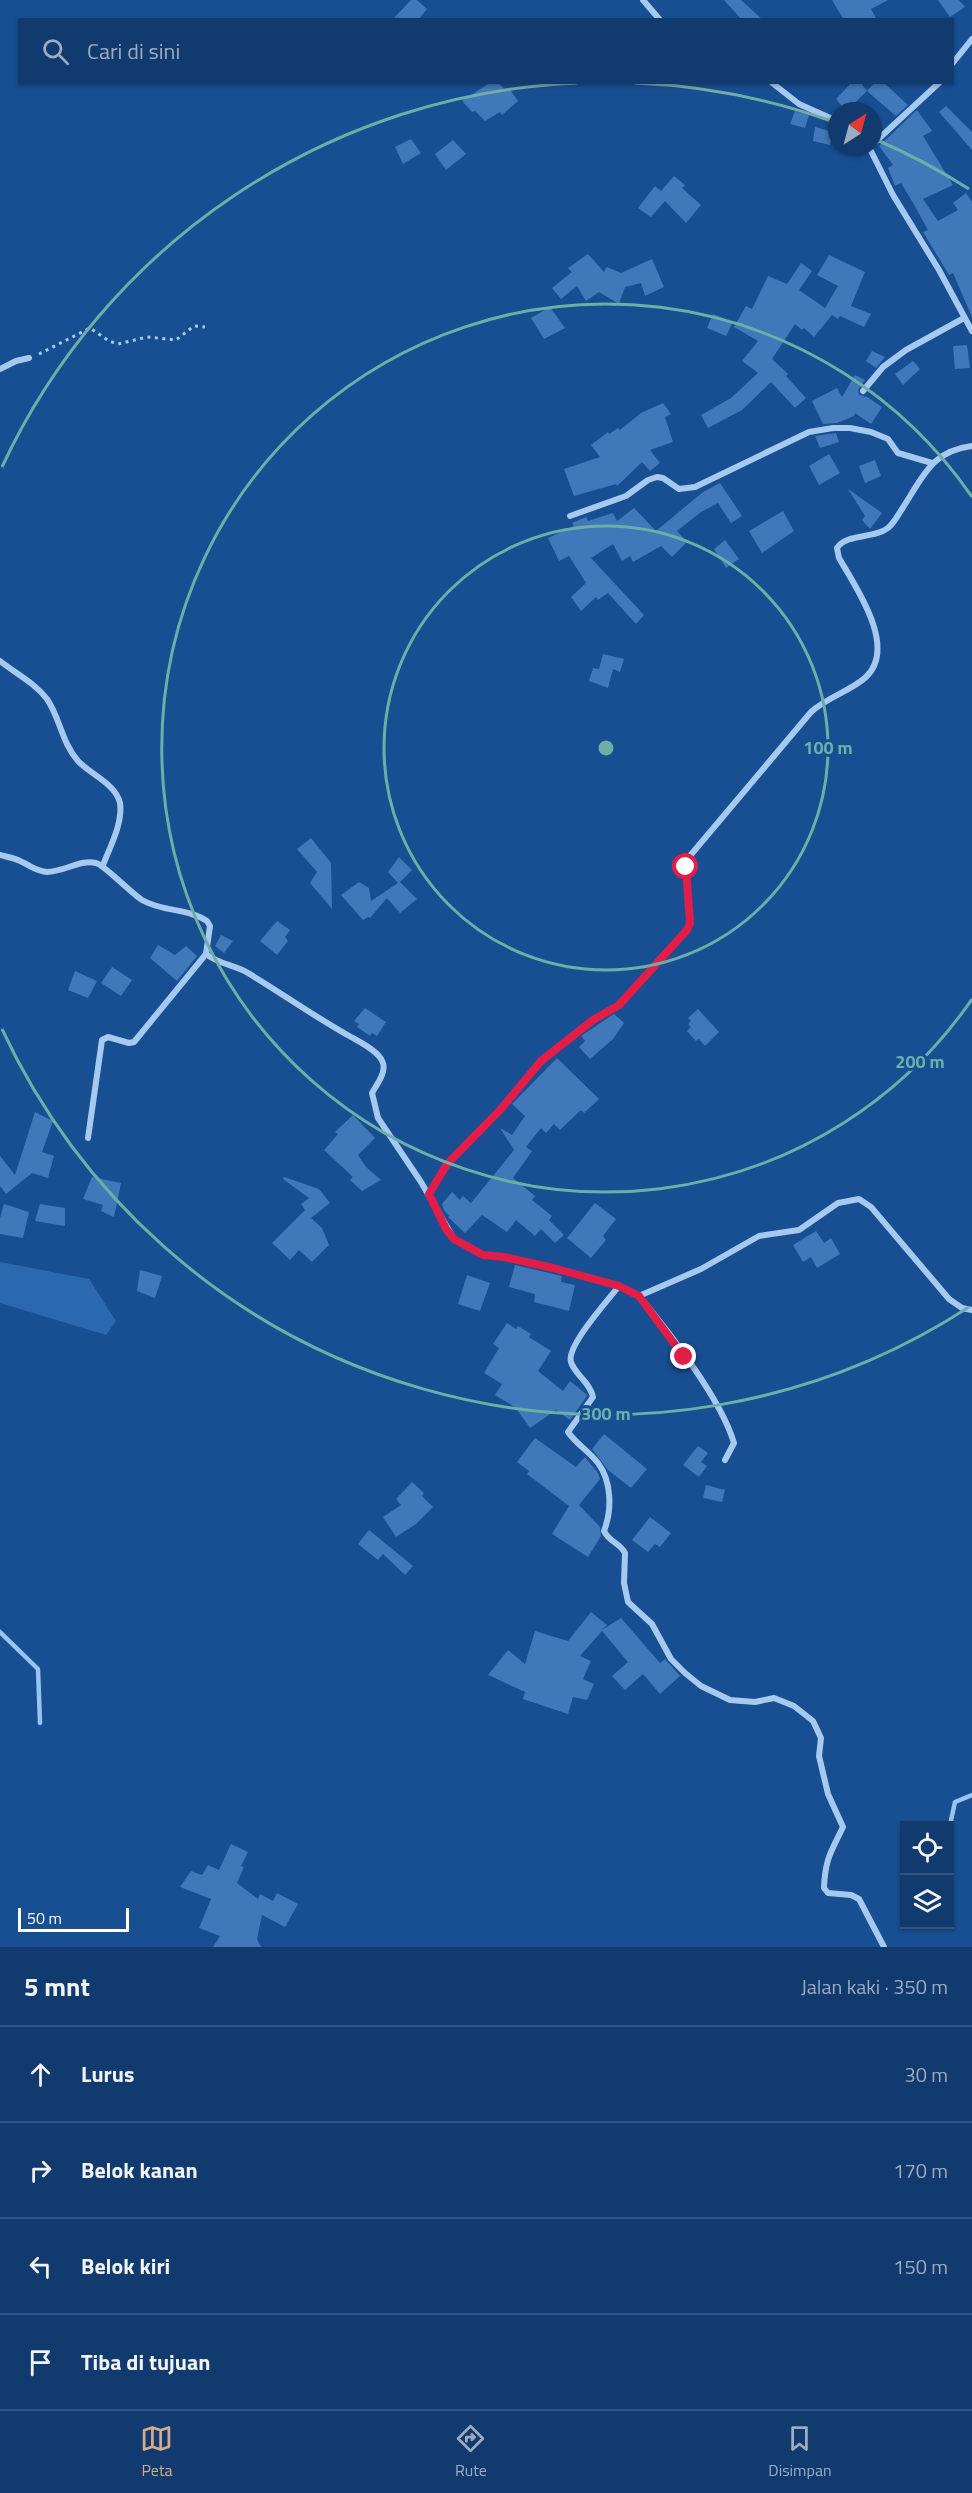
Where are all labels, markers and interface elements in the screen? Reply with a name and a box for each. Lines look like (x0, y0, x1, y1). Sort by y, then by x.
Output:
search box (18, 18, 954, 84)
text: Cari di sini (87, 34, 180, 68)
icon: search (39, 35, 72, 68)
north arrow (828, 102, 882, 156)
text: 100 m (803, 734, 853, 761)
centre of rings (596, 738, 616, 758)
route start (672, 853, 698, 879)
text: 200 m (895, 1048, 945, 1075)
route end (670, 1343, 696, 1369)
text: 300 m (581, 1400, 631, 1427)
map controls (900, 1821, 954, 1929)
button: locate (900, 1821, 954, 1875)
button: layers (900, 1875, 954, 1929)
scale bar (18, 1905, 129, 1932)
text: 50 m (27, 1906, 62, 1930)
text: 5 mnt (24, 1967, 90, 2006)
text: Jalan kaki · 350 m (801, 1971, 948, 2002)
text: Lurus (81, 2057, 134, 2091)
icon: ahead (24, 2058, 57, 2091)
text: 30 m (904, 2059, 948, 2090)
text: Belok kanan (81, 2153, 198, 2187)
icon: right (24, 2154, 57, 2187)
text: 170 m (893, 2155, 948, 2186)
text: Belok kiri (81, 2249, 170, 2283)
icon: left (24, 2250, 57, 2283)
text: 150 m (893, 2251, 948, 2282)
text: Tiba di tujuan (81, 2345, 210, 2379)
icon: arrive (24, 2346, 57, 2379)
tab: Peta (140, 2422, 173, 2482)
tab: Rute (454, 2422, 487, 2482)
tab: Disimpan (768, 2422, 832, 2482)

